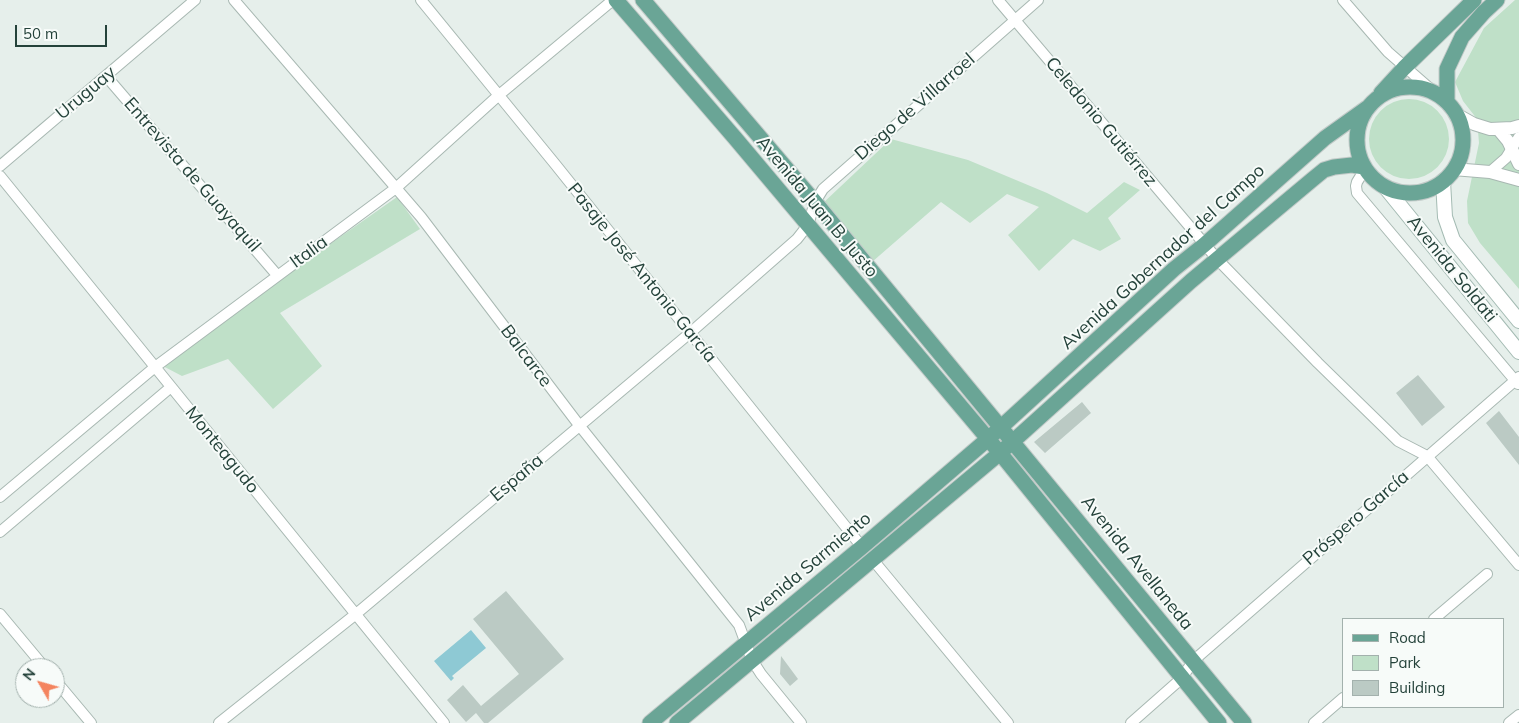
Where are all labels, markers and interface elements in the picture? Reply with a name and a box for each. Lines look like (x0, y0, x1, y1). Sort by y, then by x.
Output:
scale bar (18, 15, 110, 47)
text: 50 m (23, 24, 58, 43)
street label: Diego de Villarroel (850, 49, 980, 165)
street label: Celedonio Gutiérrez (1041, 53, 1161, 191)
street label: Uruguay (52, 62, 120, 124)
street label: Entrevista de Guayaquil (119, 93, 265, 257)
street label: Avenida Juan B. Justo (752, 132, 882, 282)
street label: Avenida Gobernador del Campo (1057, 160, 1269, 354)
street label: Pasaje José Antonio García (563, 179, 721, 367)
street label: Avenida Soldati (1402, 211, 1502, 327)
street label: Italia (286, 231, 332, 273)
street label: Balcarce (496, 321, 556, 391)
street label: Monteagudo (180, 402, 264, 498)
street label: España (486, 450, 548, 506)
street label: Próspero García (1299, 466, 1413, 570)
street label: Avenida Avellaneda (1076, 492, 1198, 634)
street label: Avenida Sarmiento (740, 508, 876, 626)
legend (1342, 618, 1504, 708)
text: Road (1389, 628, 1426, 647)
text: Park (1389, 653, 1421, 672)
north arrow (15, 658, 65, 708)
text: N (19, 665, 39, 684)
text: Building (1389, 678, 1445, 697)

